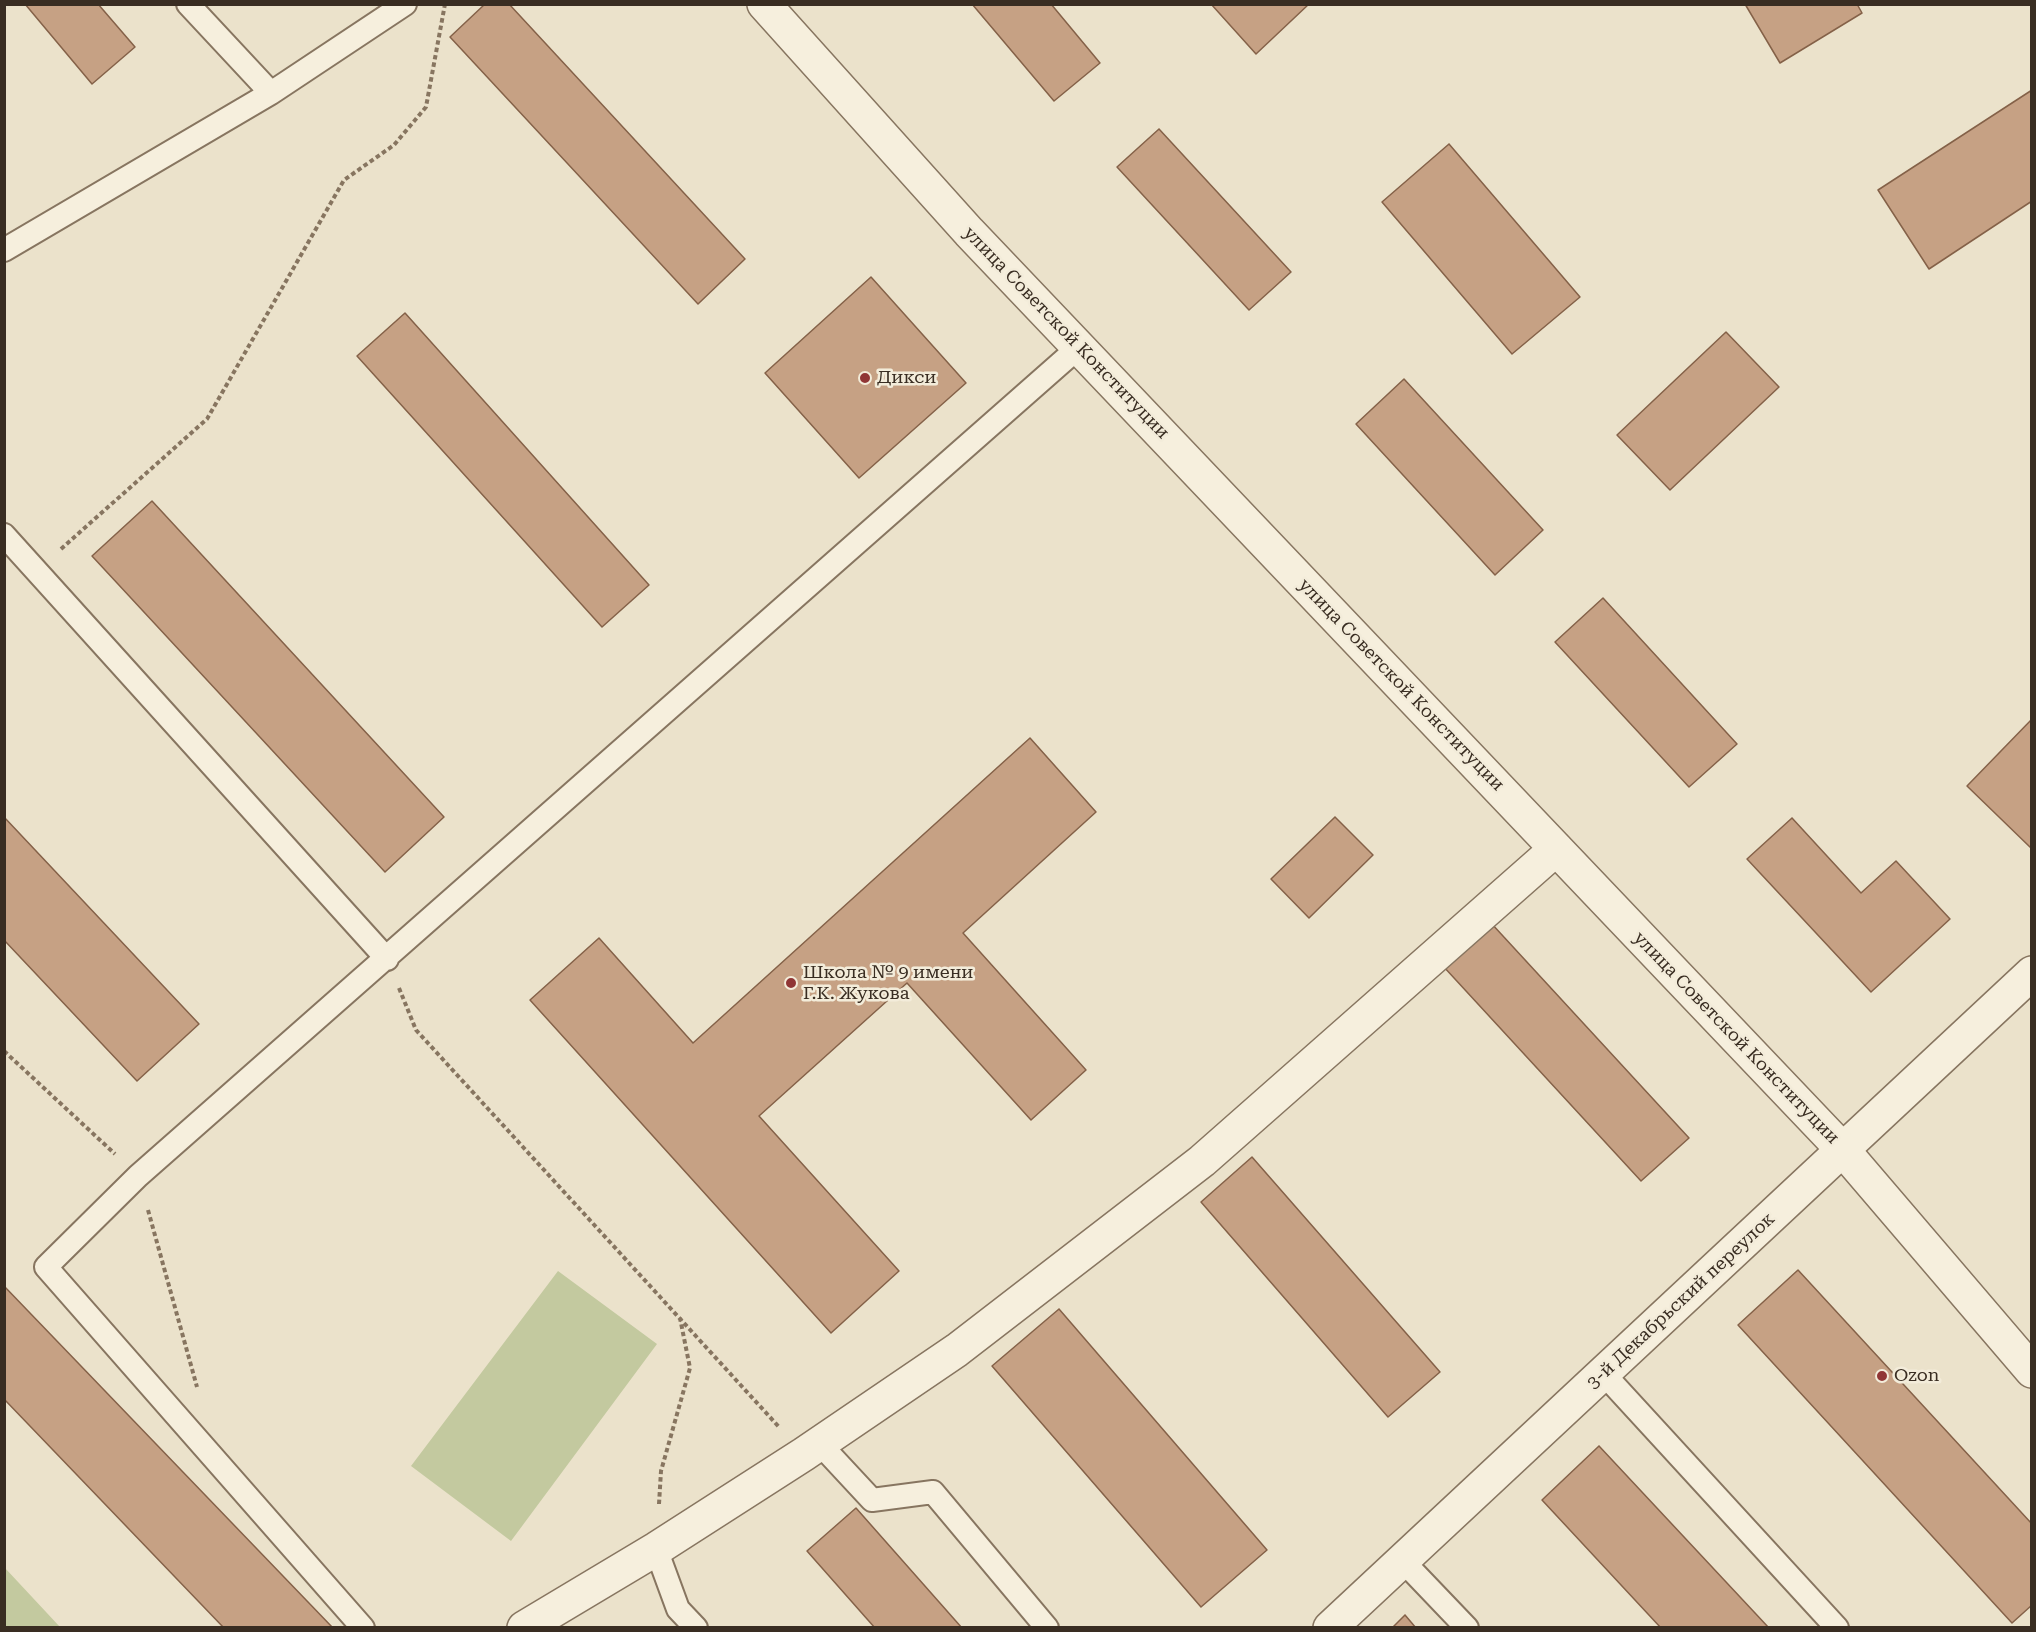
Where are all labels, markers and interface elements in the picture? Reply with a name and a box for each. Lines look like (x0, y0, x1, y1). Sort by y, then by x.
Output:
street label: улица Советской Конституции (959, 222, 1173, 444)
place label: Дикси (877, 367, 936, 389)
marker: Дикси (858, 371, 872, 385)
street label: улица Советской Конституции (1294, 574, 1508, 796)
street label: улица Советской Конституции (1629, 927, 1843, 1149)
place label: Школа № 9 имени Г.К. Жукова (803, 962, 973, 1004)
marker: Школа № 9 имени Г.К. Жукова (784, 976, 798, 990)
street label: 3-й Декабрьский переулок (1583, 1208, 1779, 1394)
place label: Ozon (1894, 1365, 1939, 1387)
marker: Ozon (1875, 1369, 1889, 1383)

